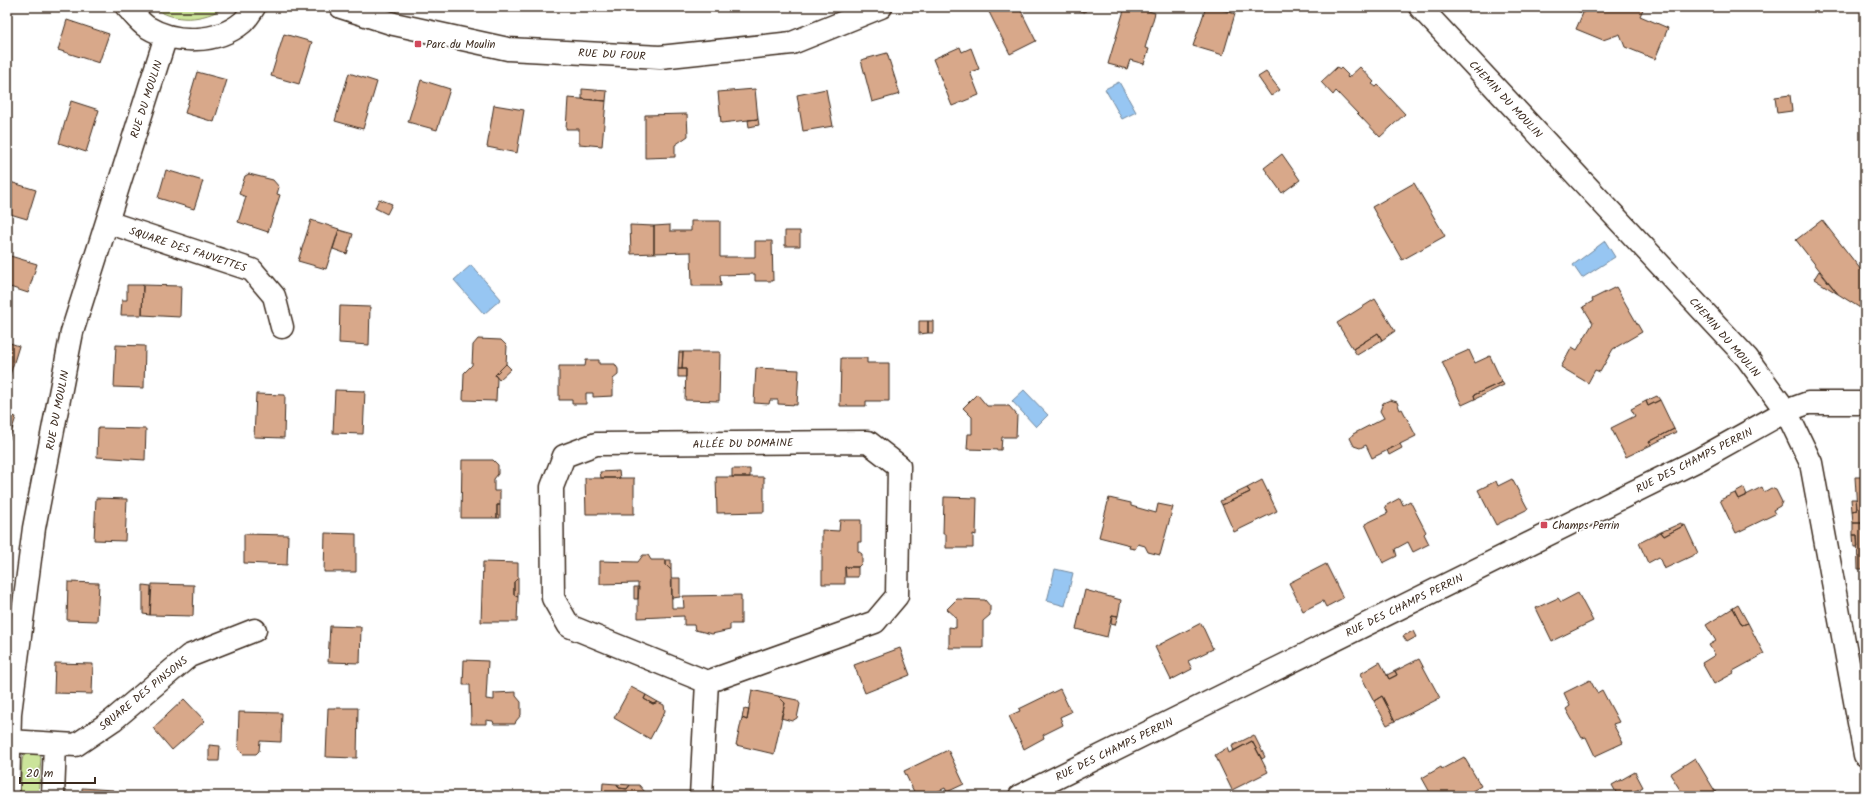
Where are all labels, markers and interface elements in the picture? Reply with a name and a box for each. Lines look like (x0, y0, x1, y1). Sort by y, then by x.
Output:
place label: Parc du Moulin (426, 36, 496, 54)
marker: Parc du Moulin (413, 39, 423, 49)
street label: RUE DU FOUR (578, 44, 647, 66)
street label: CHEMIN DU MOULIN (1464, 57, 1547, 143)
street label: RUE DU MOULIN (126, 58, 168, 141)
street label: SQUARE DES FAUVETTES (127, 222, 249, 277)
street label: CHEMIN DU MOULIN (1684, 294, 1765, 382)
street label: RUE DU MOULIN (41, 368, 75, 452)
street label: RUE DES CHAMPS PERRIN (1633, 423, 1757, 498)
street label: ALLÉE DU DOMAINE (693, 434, 794, 454)
place label: Champs Perrin (1552, 517, 1620, 535)
marker: Champs Perrin (1539, 520, 1549, 530)
street label: RUE DES CHAMPS PERRIN (1342, 569, 1467, 642)
street label: SQUARE DES PINSONS (95, 652, 192, 735)
street label: RUE DES CHAMPS PERRIN (1052, 713, 1177, 786)
scale bar (20, 759, 95, 785)
text: 20 m (26, 764, 54, 783)

